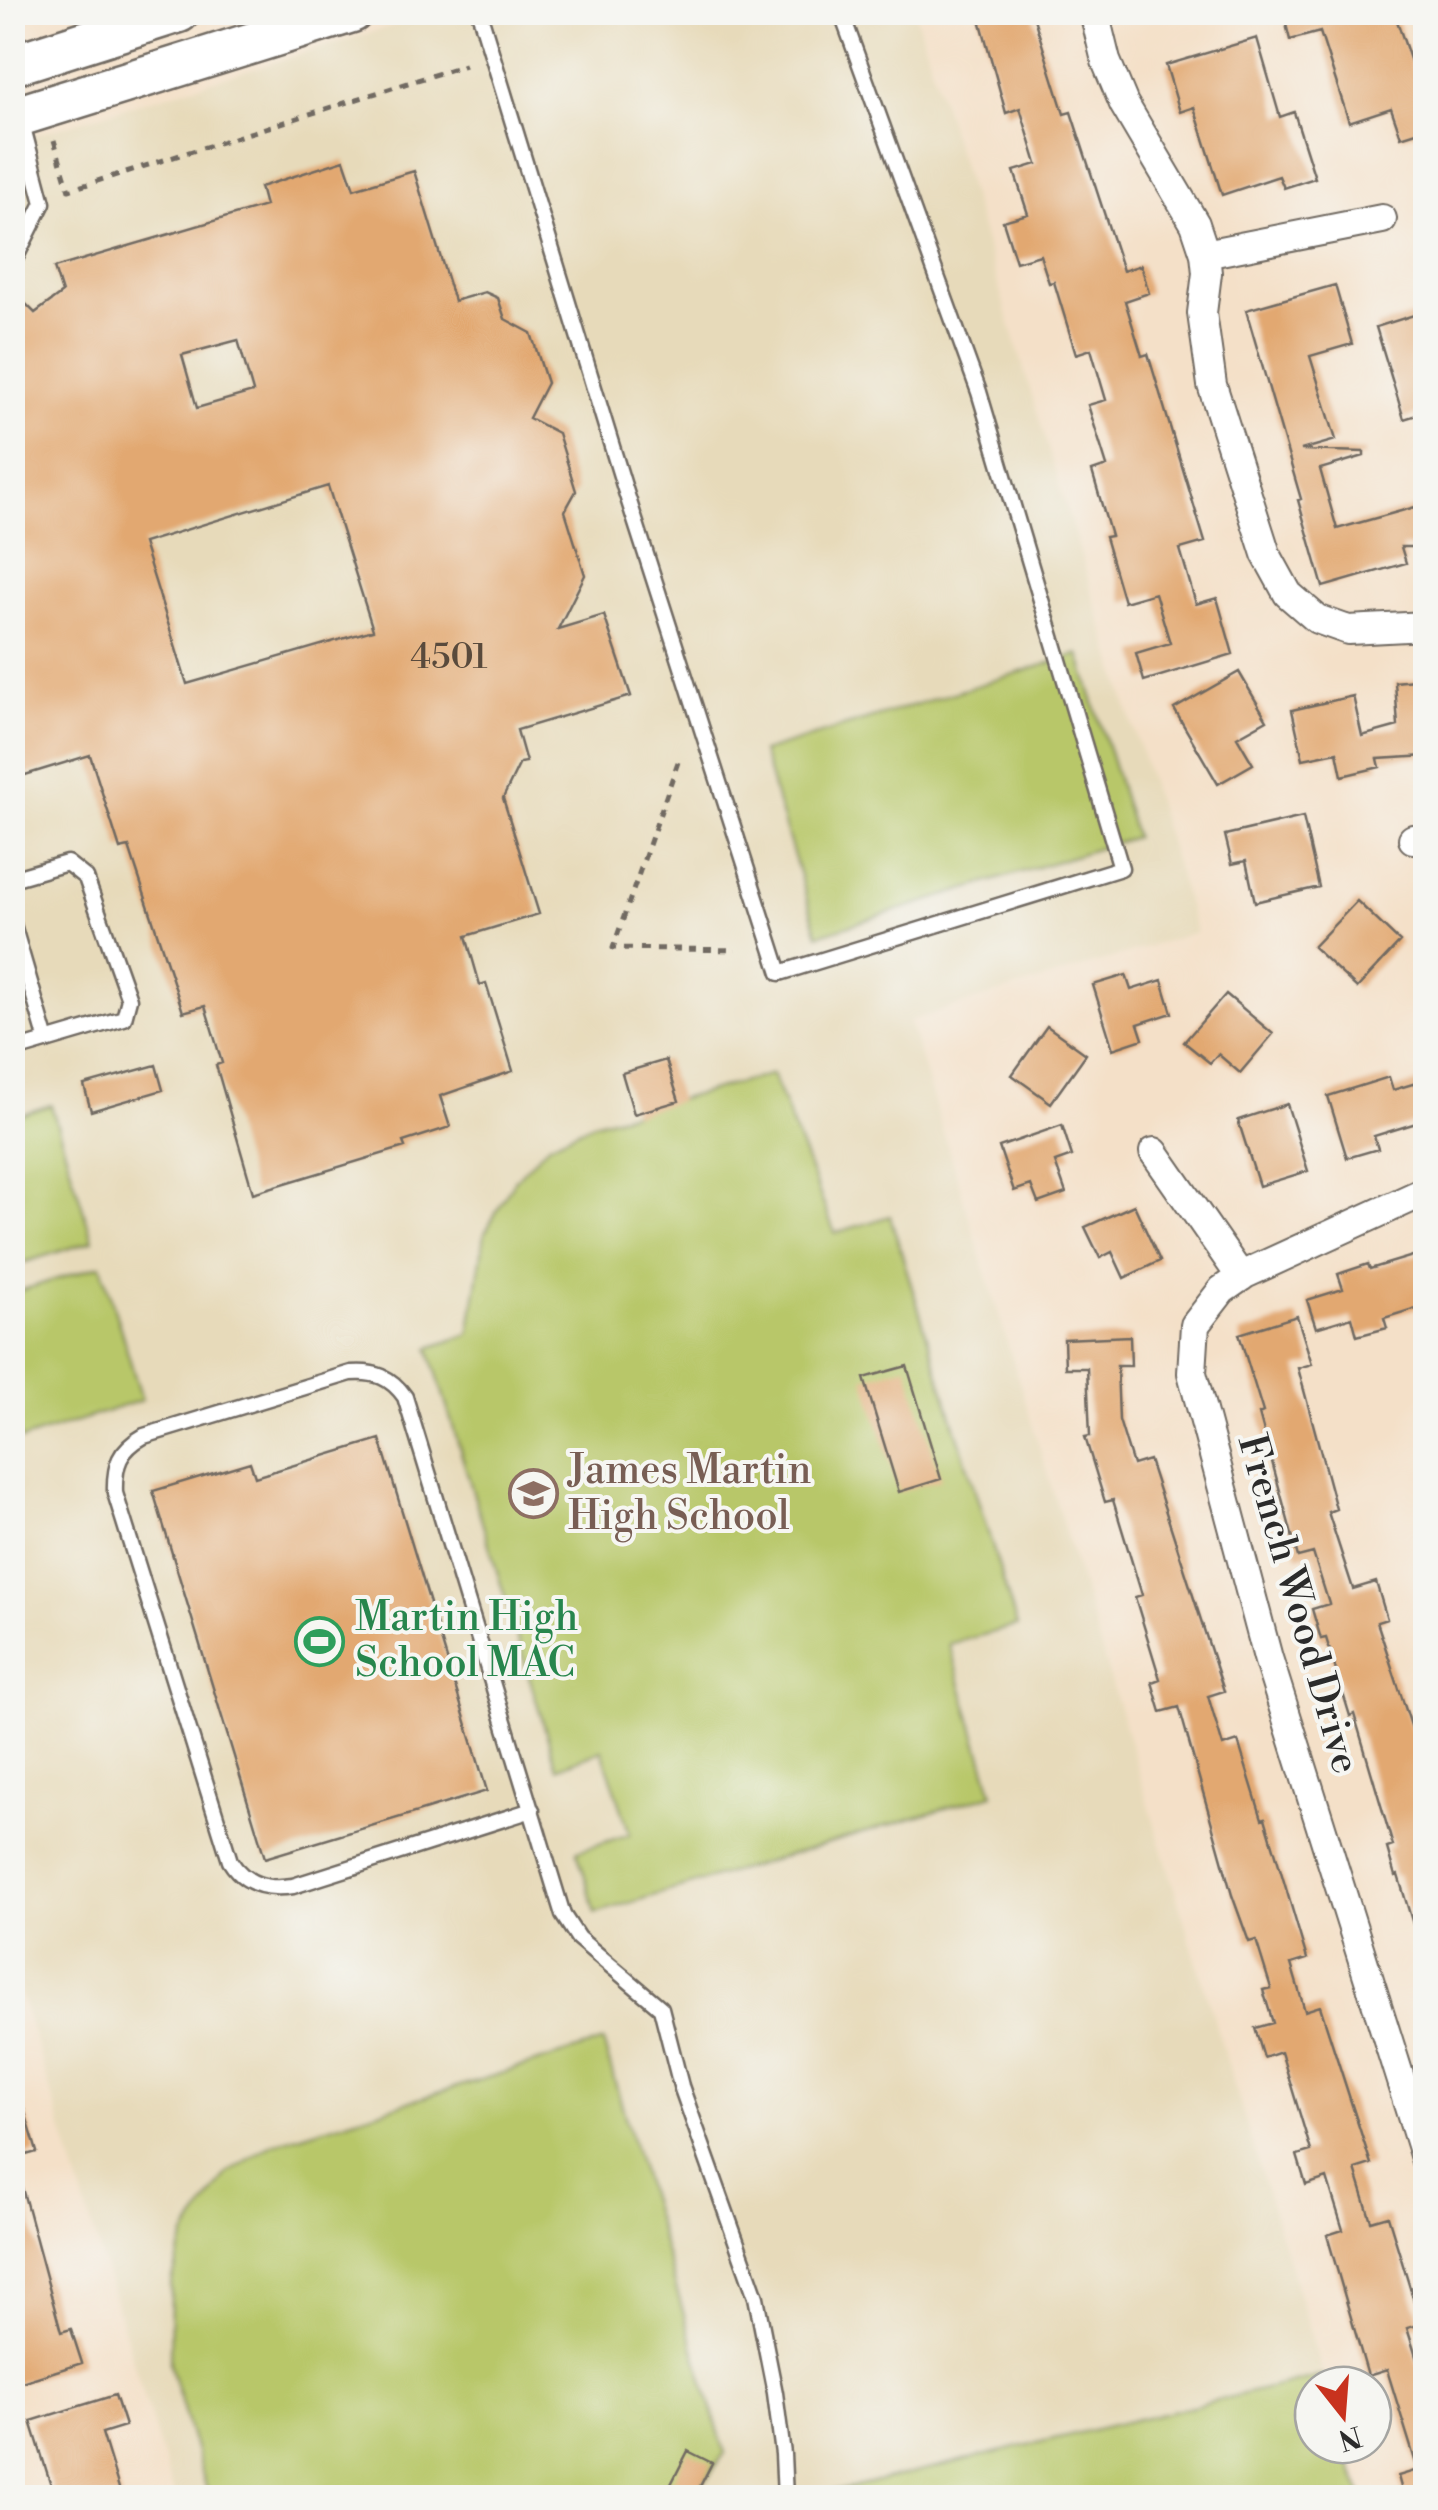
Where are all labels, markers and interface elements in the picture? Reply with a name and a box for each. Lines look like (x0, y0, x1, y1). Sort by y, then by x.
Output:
house number: 4501 (410, 636, 488, 679)
street label: French Wood Drive (1226, 1429, 1370, 1779)
place label: James Martin High School (566, 1446, 812, 1543)
school or university icon: James Martin High School (507, 1468, 559, 1520)
place label: Martin High School MAC (355, 1593, 578, 1689)
sports icon: Martin High School MAC (294, 1615, 346, 1667)
north arrow (1293, 2365, 1393, 2465)
text: N (1334, 2417, 1366, 2457)

